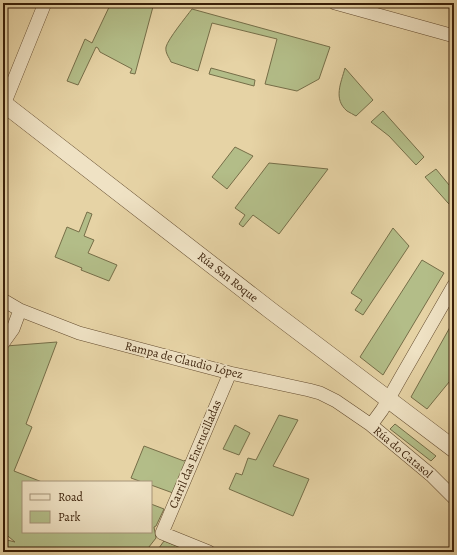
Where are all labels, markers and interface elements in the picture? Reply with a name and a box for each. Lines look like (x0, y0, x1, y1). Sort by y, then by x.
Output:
street label: Rúa San Roque (194, 248, 262, 306)
street label: Rampa de Claudio López (123, 338, 245, 382)
street label: Carril das Encrucilladas (165, 397, 225, 511)
street label: Rúa do Catasol (370, 423, 436, 482)
legend (22, 481, 152, 533)
text: Road (58, 489, 84, 505)
text: Park (58, 509, 81, 525)

